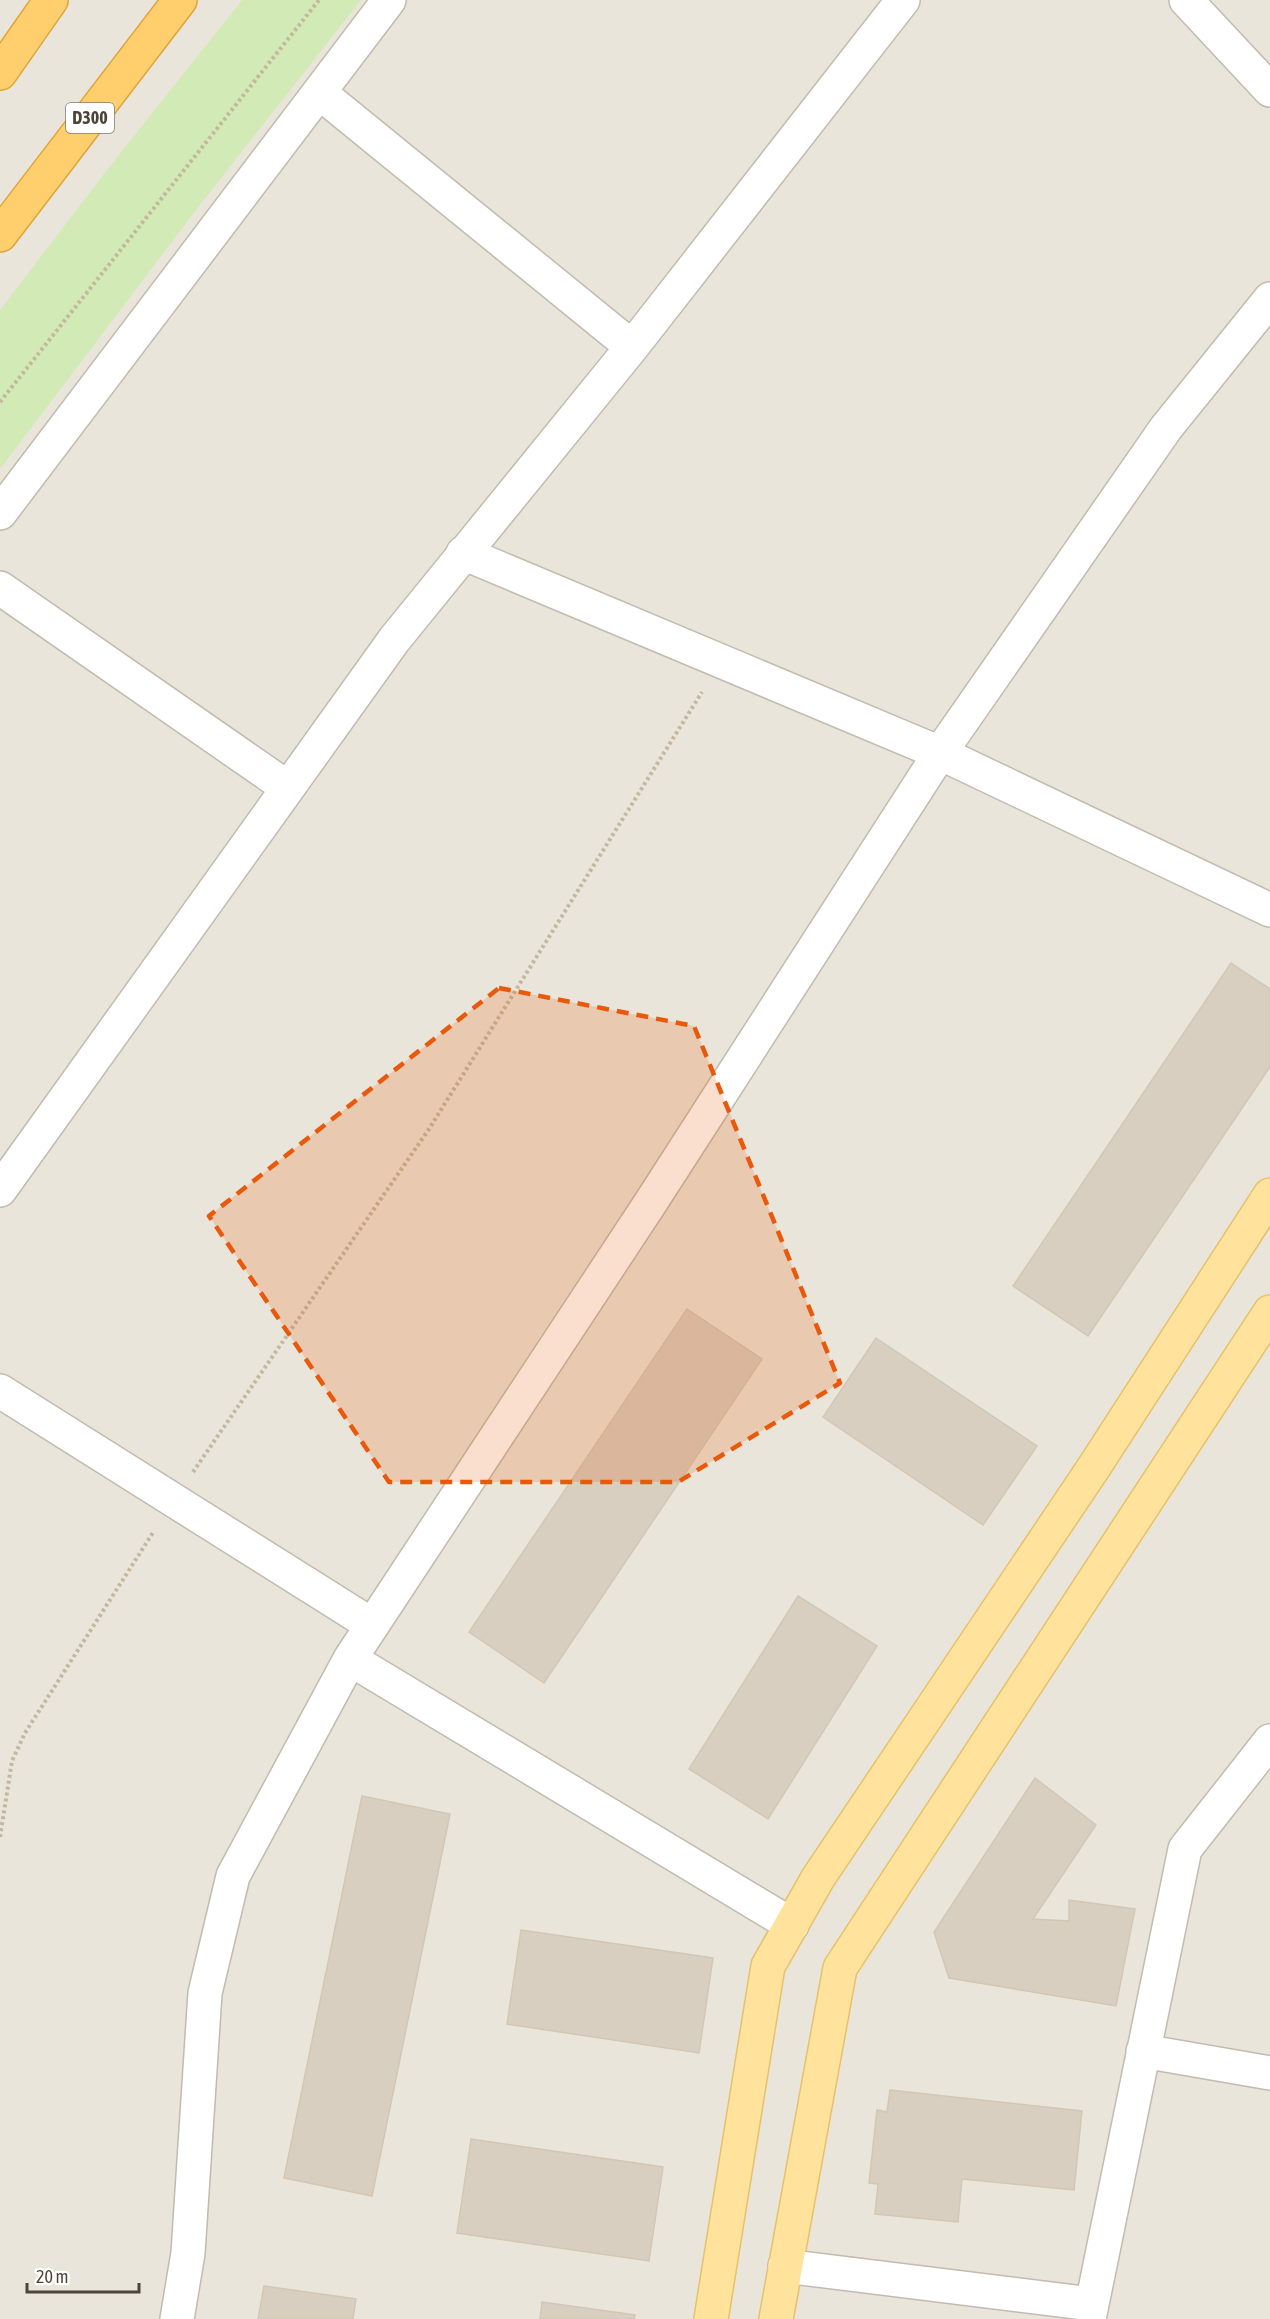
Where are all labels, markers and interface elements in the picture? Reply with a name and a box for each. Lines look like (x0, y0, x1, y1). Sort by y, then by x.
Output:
road number: D300 (66, 103, 114, 133)
scale bar (27, 2256, 140, 2294)
text: 20 m (36, 2266, 68, 2287)

